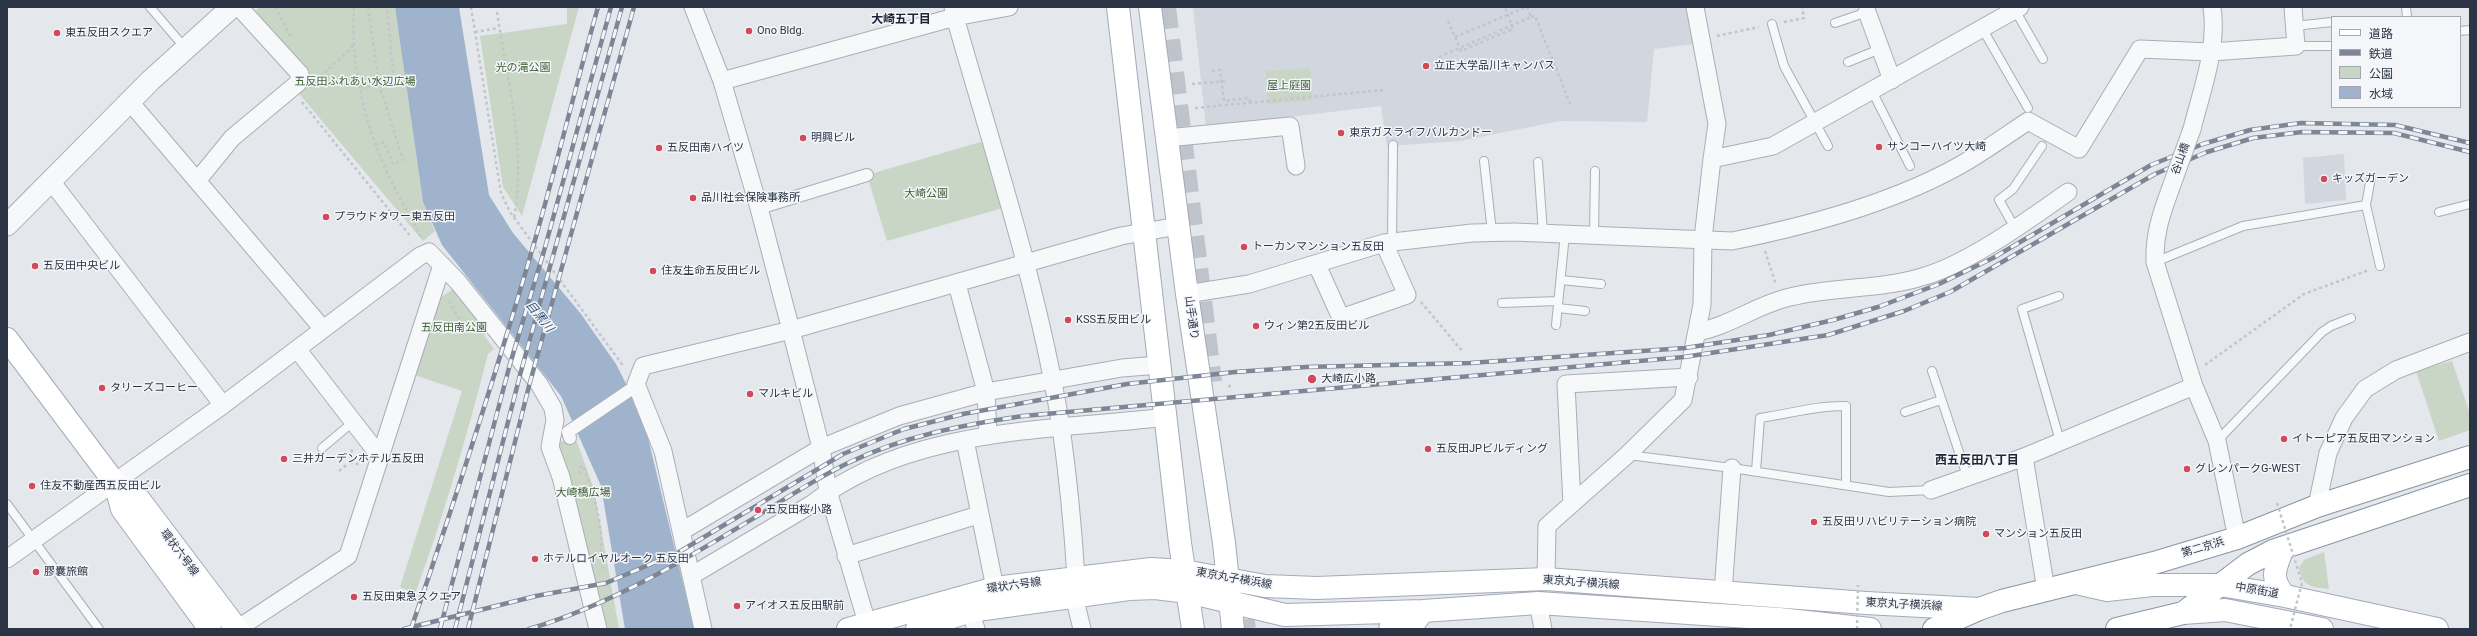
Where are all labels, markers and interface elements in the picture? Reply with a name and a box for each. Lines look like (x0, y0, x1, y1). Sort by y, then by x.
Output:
district label: 大崎五丁目 (871, 13, 931, 27)
legend (2331, 16, 2461, 108)
place label: Ono Bldg. (757, 24, 804, 38)
place label: 東五反田スクエア (65, 26, 153, 40)
marker: Ono Bldg. (744, 26, 754, 36)
text: 道路 (2369, 27, 2393, 41)
marker: 東五反田スクエア (52, 28, 62, 38)
text: 鉄道 (2369, 47, 2393, 61)
place label: 立正大学品川キャンパス (1434, 59, 1555, 73)
park label: 光の滝公園 (496, 61, 550, 75)
marker: 立正大学品川キャンパス (1421, 61, 1431, 71)
text: 公園 (2369, 67, 2393, 81)
park label: 五反田ふれあい水辺広場 (295, 75, 415, 89)
park label: 屋上庭園 (1267, 79, 1311, 93)
text: 水域 (2369, 87, 2393, 101)
place label: 東京ガスライフバルカンドー (1349, 126, 1492, 140)
marker: 東京ガスライフバルカンドー (1336, 128, 1346, 138)
place label: 明興ビル (811, 131, 855, 145)
marker: 明興ビル (798, 133, 808, 143)
place label: サンコーハイツ大崎 (1887, 140, 1986, 154)
place label: 五反田南ハイツ (667, 141, 744, 155)
street label: 谷山橋 (2169, 141, 2193, 177)
marker: サンコーハイツ大崎 (1874, 142, 1884, 152)
marker: 五反田南ハイツ (654, 143, 664, 153)
place label: キッズガーデン (2332, 172, 2409, 186)
marker: キッズガーデン (2319, 174, 2329, 184)
park label: 大崎公園 (904, 187, 948, 201)
place label: 品川社会保険事務所 (701, 191, 800, 205)
marker: 品川社会保険事務所 (688, 193, 698, 203)
place label: プラウドタワー東五反田 (334, 210, 455, 224)
marker: プラウドタワー東五反田 (321, 212, 331, 222)
place label: トーカンマンション五反田 (1252, 240, 1384, 254)
marker: トーカンマンション五反田 (1239, 242, 1249, 252)
place label: 五反田中央ビル (43, 259, 120, 273)
marker: 五反田中央ビル (30, 261, 40, 271)
place label: 住友生命五反田ビル (661, 264, 760, 278)
marker: 住友生命五反田ビル (648, 266, 658, 276)
street label: 山手通り (1181, 295, 1201, 341)
water label: 目黒川 (522, 298, 556, 336)
place label: KSS五反田ビル (1076, 313, 1151, 327)
marker: KSS五反田ビル (1063, 315, 1073, 325)
place label: ウィン第2五反田ビル (1264, 319, 1369, 333)
park label: 五反田南公園 (421, 321, 487, 335)
marker: ウィン第2五反田ビル (1251, 321, 1261, 331)
place label: 大崎広小路 (1321, 372, 1376, 386)
marker: 大崎広小路 (1306, 373, 1318, 385)
place label: タリーズコーヒー (110, 381, 198, 395)
marker: タリーズコーヒー (97, 383, 107, 393)
place label: マルキビル (758, 387, 813, 401)
marker: マルキビル (745, 389, 755, 399)
place label: イトーピア五反田マンション (2292, 432, 2435, 446)
marker: イトーピア五反田マンション (2279, 434, 2289, 444)
place label: 五反田JPビルディング (1436, 442, 1548, 456)
marker: 五反田JPビルディング (1423, 444, 1433, 454)
place label: 三井ガーデンホテル五反田 (292, 452, 424, 466)
marker: 三井ガーデンホテル五反田 (279, 454, 289, 464)
district label: 西五反田八丁目 (1935, 454, 2019, 468)
place label: グレンパークG-WEST (2195, 462, 2301, 476)
marker: グレンパークG-WEST (2182, 464, 2192, 474)
place label: 住友不動産西五反田ビル (40, 479, 161, 493)
marker: 住友不動産西五反田ビル (27, 481, 37, 491)
park label: 大崎橋広場 (556, 486, 610, 500)
place label: 五反田桜小路 (766, 503, 832, 517)
marker: 五反田桜小路 (753, 505, 763, 515)
place label: 五反田リハビリテーション病院 (1822, 515, 1976, 529)
marker: 五反田リハビリテーション病院 (1809, 517, 1819, 527)
street label: 環状六号線 (157, 527, 201, 579)
place label: マンション五反田 (1994, 527, 2082, 541)
marker: マンション五反田 (1981, 529, 1991, 539)
street label: 第二京浜 (2180, 535, 2226, 561)
place label: ホテルロイヤルオーク 五反田 (543, 552, 689, 566)
marker: ホテルロイヤルオーク 五反田 (530, 554, 540, 564)
place label: 膠囊旅館 (44, 565, 88, 579)
street label: 東京丸子横浜線 (1195, 566, 1273, 592)
marker: 膠囊旅館 (31, 567, 41, 577)
street label: 東京丸子横浜線 (1542, 574, 1620, 592)
street label: 環状六号線 (986, 576, 1042, 596)
street label: 中原街道 (2234, 581, 2280, 601)
place label: 五反田東急スクエア (362, 590, 461, 604)
marker: 五反田東急スクエア (349, 592, 359, 602)
street label: 東京丸子横浜線 (1865, 596, 1943, 614)
place label: アイオス五反田駅前 (745, 599, 844, 613)
marker: アイオス五反田駅前 (732, 601, 742, 611)

